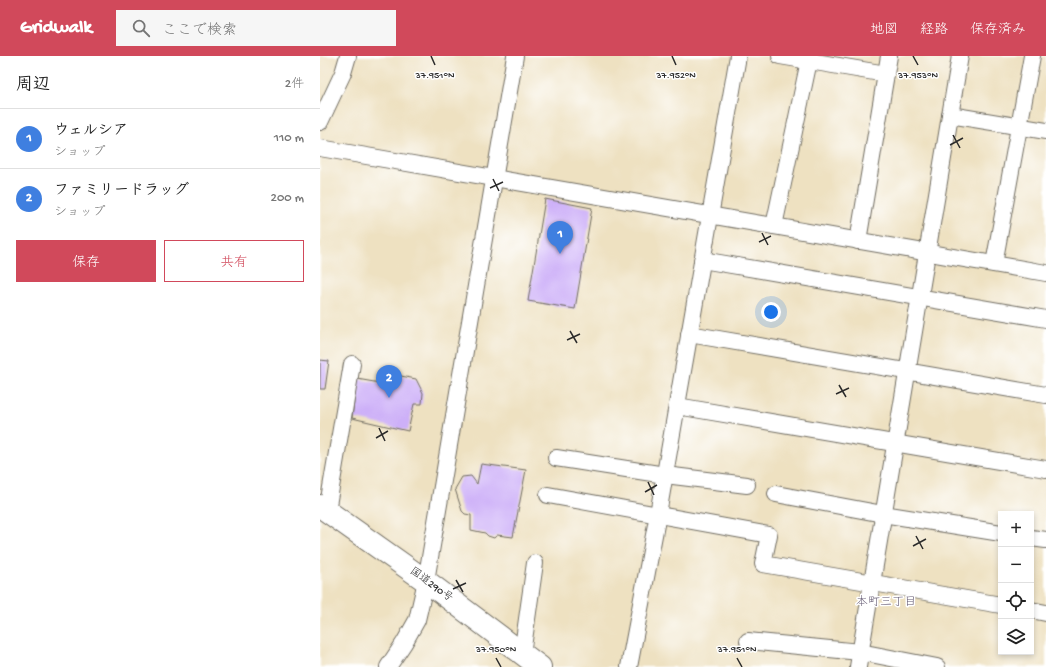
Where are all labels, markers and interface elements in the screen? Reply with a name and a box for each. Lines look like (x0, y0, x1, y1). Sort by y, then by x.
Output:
search box (116, 10, 396, 46)
text: Gridwalk (20, 17, 92, 40)
icon: search (130, 17, 152, 39)
text: ここで検索 (162, 22, 237, 40)
text: 地図 (870, 22, 898, 39)
text: 経路 (920, 22, 948, 39)
text: 保存済み (970, 22, 1026, 39)
text: 37.951°N (415, 70, 455, 82)
text: 37.952°N (655, 70, 696, 82)
text: 37.953°N (897, 70, 938, 82)
text: 周辺 (16, 76, 50, 96)
text: 2件 (285, 77, 304, 92)
text: ウェルシア (54, 122, 128, 140)
text: 1 (26, 131, 32, 146)
text: 110 m (274, 131, 304, 146)
text: ショップ (54, 145, 105, 160)
text: ファミリードラッグ (54, 182, 189, 200)
text: 2 (26, 191, 32, 206)
text: 200 m (271, 191, 304, 206)
text: ショップ (54, 205, 105, 220)
pin: 1 (547, 221, 573, 254)
button: 保存 (16, 240, 156, 282)
button: 共有 (164, 240, 304, 282)
your location (761, 302, 781, 322)
pin: 2 (376, 365, 402, 398)
map controls (998, 511, 1034, 655)
button: + (998, 511, 1034, 547)
button: − (998, 547, 1034, 583)
street label: 国道290号 (407, 565, 455, 605)
button: locate (998, 583, 1034, 619)
district label: 本町三丁目 (856, 595, 916, 610)
button: layers (998, 619, 1034, 655)
text: 37.950°N (475, 644, 517, 656)
text: 37.951°N (717, 644, 757, 656)

